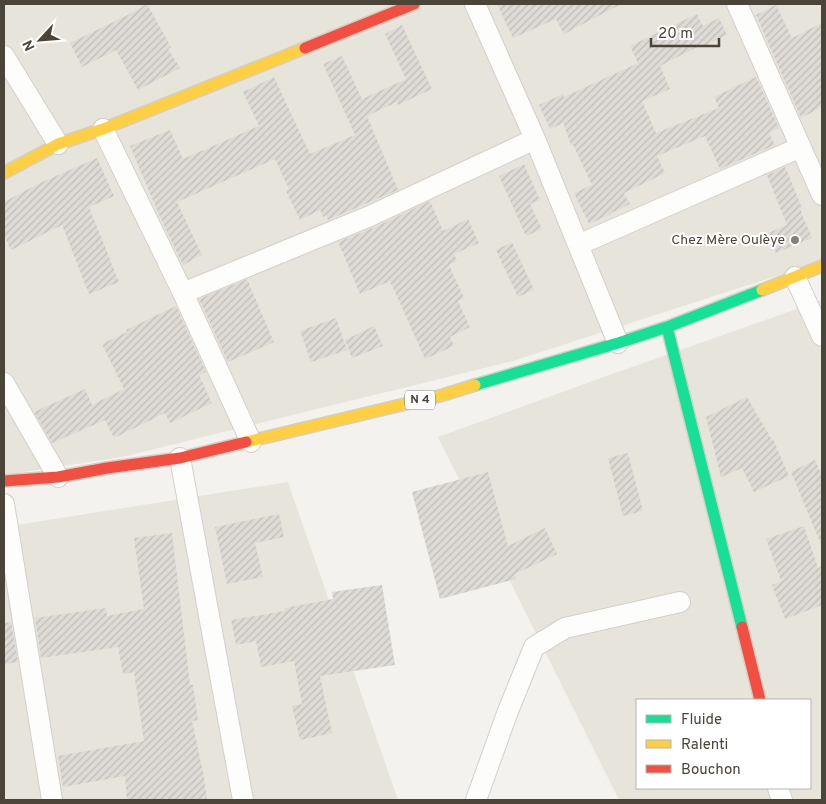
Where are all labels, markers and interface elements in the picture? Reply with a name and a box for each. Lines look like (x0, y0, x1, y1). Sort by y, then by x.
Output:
north arrow (15, 15, 65, 65)
scale bar (651, 15, 718, 47)
text: 20 m (658, 25, 693, 44)
text: N (20, 37, 40, 53)
place label: Chez Mère Oulèye (671, 232, 785, 249)
marker: Chez Mère Oulèye (789, 234, 801, 246)
road number: N 4 (405, 390, 435, 410)
legend (636, 699, 811, 789)
text: Fluide (681, 711, 722, 730)
text: Ralenti (681, 736, 728, 755)
text: Bouchon (681, 761, 741, 780)

